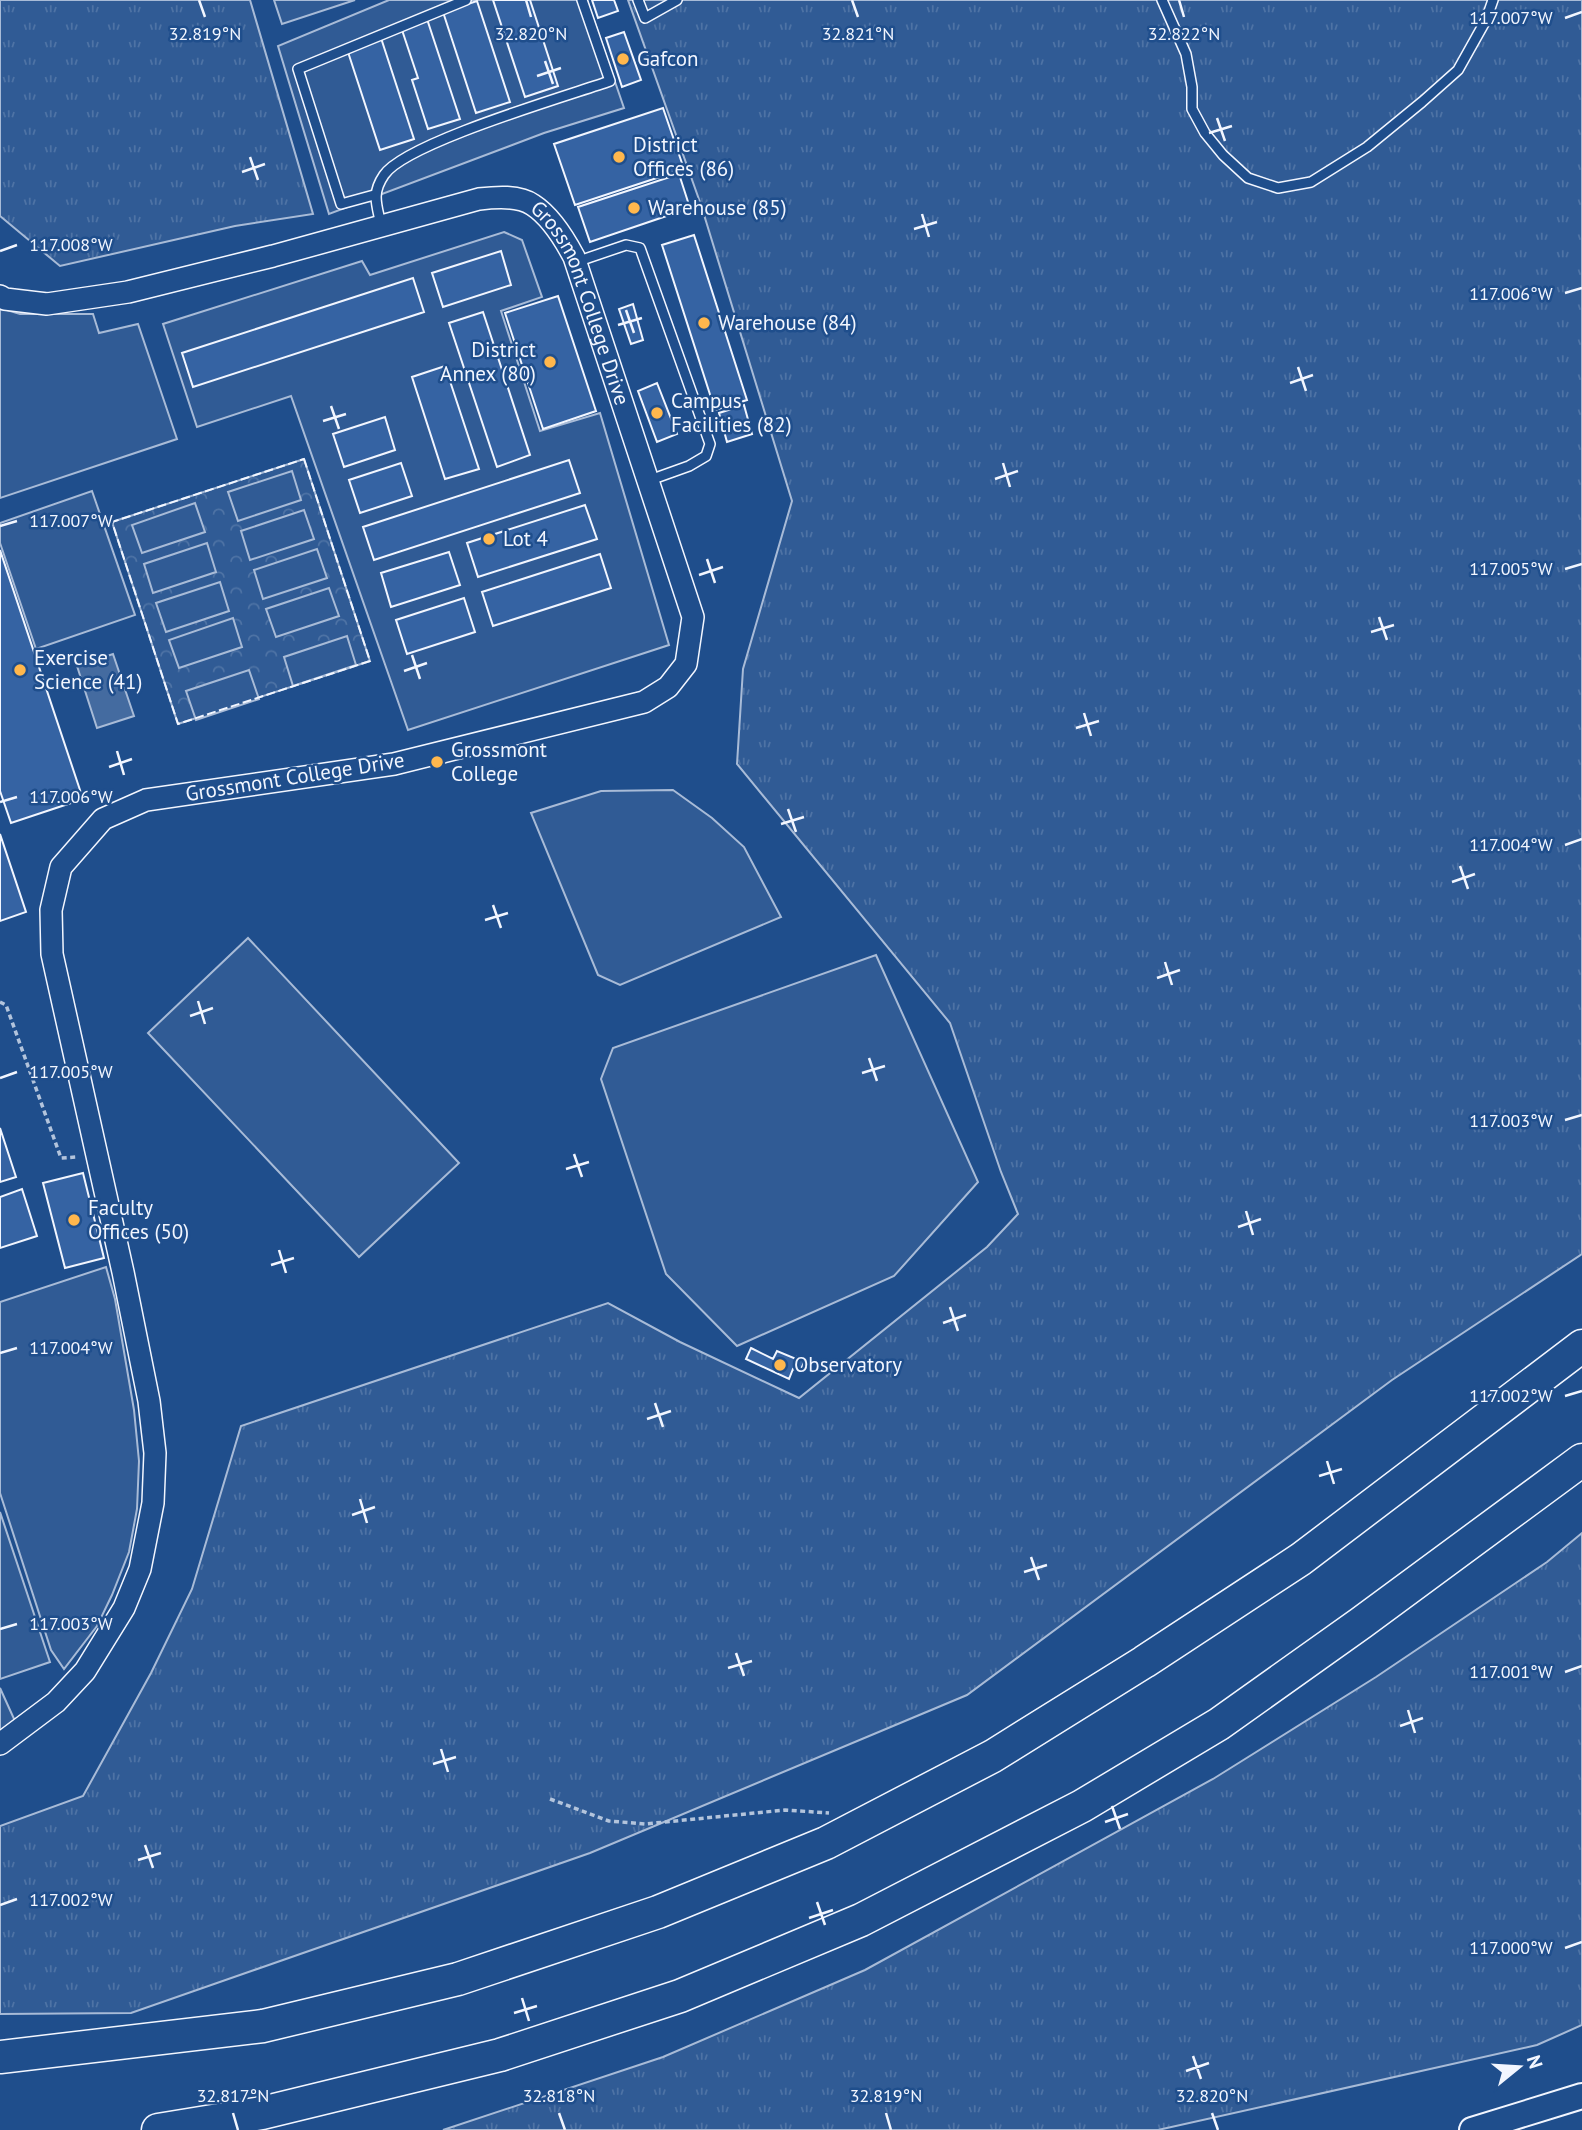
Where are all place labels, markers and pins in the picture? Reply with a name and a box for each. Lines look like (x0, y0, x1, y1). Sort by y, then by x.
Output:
place label: Gafcon (637, 45, 698, 72)
marker: Gafcon (615, 51, 631, 67)
place label: District Offices (86) (633, 131, 734, 182)
marker: District Offices (86) (611, 149, 627, 165)
place label: Warehouse (85) (648, 194, 787, 221)
marker: Warehouse (85) (626, 200, 642, 216)
place label: Warehouse (84) (718, 309, 857, 336)
marker: Warehouse (84) (696, 315, 712, 331)
place label: District Annex (80) (440, 336, 536, 387)
marker: District Annex (80) (542, 354, 558, 370)
place label: Campus Facilities (82) (671, 387, 792, 438)
marker: Campus Facilities (82) (649, 405, 665, 421)
place label: Lot 4 (503, 525, 548, 552)
marker: Lot 4 (481, 531, 497, 547)
place label: Exercise Science (41) (34, 644, 142, 695)
marker: Exercise Science (41) (12, 662, 28, 678)
place label: Grossmont College (451, 736, 547, 787)
marker: Grossmont College (429, 754, 445, 770)
place label: Faculty Offices (50) (88, 1194, 189, 1245)
marker: Faculty Offices (50) (66, 1212, 82, 1228)
place label: Observatory (794, 1351, 902, 1378)
marker: Observatory (772, 1357, 788, 1373)

